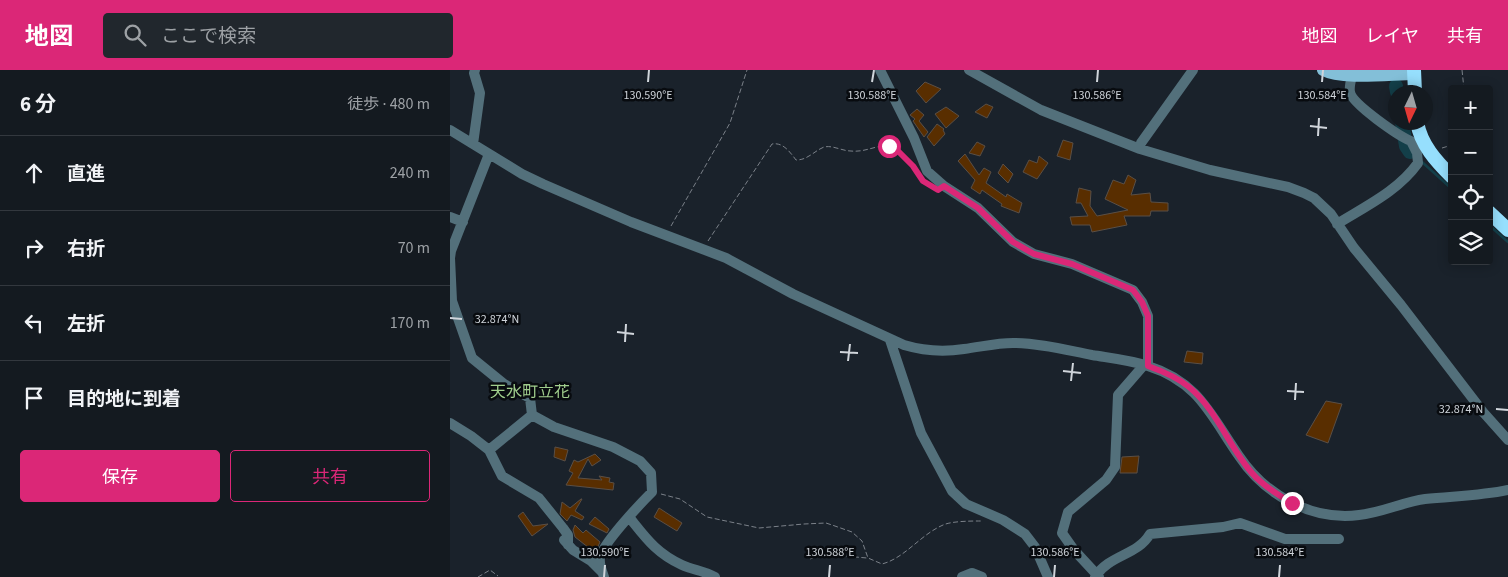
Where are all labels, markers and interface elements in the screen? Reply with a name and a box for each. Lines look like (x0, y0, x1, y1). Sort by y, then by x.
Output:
search box (103, 13, 453, 58)
text: 地図 (25, 19, 73, 54)
icon: search (121, 21, 149, 49)
text: ここで検索 (161, 23, 256, 50)
text: 地図 (1302, 24, 1338, 49)
text: レイヤ (1366, 24, 1419, 49)
text: 共有 (1447, 24, 1483, 49)
north arrow (1388, 85, 1433, 130)
map controls (1448, 85, 1493, 265)
button: + (1448, 85, 1493, 130)
text: 130.590°E (623, 87, 673, 104)
text: 130.588°E (847, 87, 897, 104)
text: 130.586°E (1072, 87, 1122, 104)
text: 130.584°E (1297, 87, 1347, 104)
text: 6 分 (20, 89, 56, 119)
text: 徒歩 · 480 m (347, 93, 430, 115)
button: − (1448, 130, 1493, 175)
route start (878, 135, 901, 158)
icon: ahead (20, 159, 48, 187)
text: 直進 (67, 161, 105, 188)
text: 240 m (390, 162, 430, 184)
button: locate (1448, 175, 1493, 220)
button: layers (1448, 220, 1493, 265)
icon: right (20, 234, 48, 262)
text: 右折 (67, 236, 105, 263)
text: 70 m (398, 237, 430, 259)
icon: left (20, 309, 48, 337)
text: 左折 (67, 311, 105, 338)
text: 32.874°N (475, 311, 519, 328)
text: 170 m (390, 312, 430, 334)
district label: 天水町立花 (490, 381, 570, 403)
icon: arrive (20, 384, 48, 412)
text: 目的地に到着 (67, 386, 181, 413)
text: 32.874°N (1439, 401, 1483, 418)
button: 保存 (20, 450, 220, 502)
button: 共有 (230, 450, 430, 502)
route end (1281, 492, 1304, 515)
text: 130.590°E (580, 544, 630, 561)
text: 130.588°E (805, 544, 855, 561)
text: 130.586°E (1030, 544, 1080, 561)
text: 130.584°E (1255, 544, 1305, 561)

